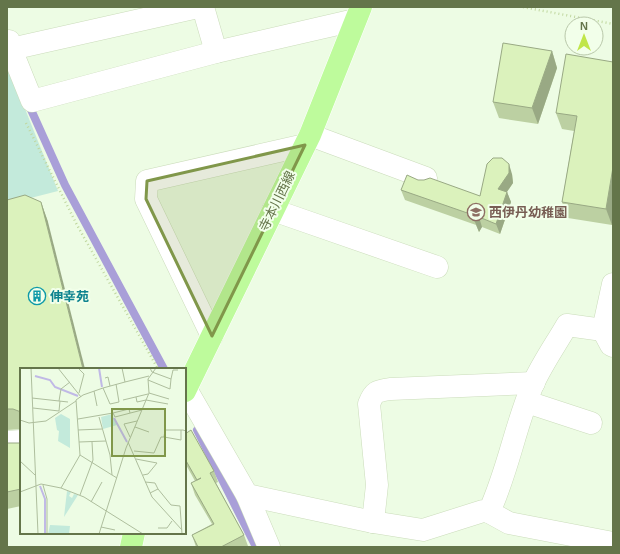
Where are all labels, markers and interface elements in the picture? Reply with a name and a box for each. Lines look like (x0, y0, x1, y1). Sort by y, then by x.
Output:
north arrow (564, 16, 604, 56)
text: N (580, 20, 588, 32)
street label: 寺本川西線 (256, 168, 298, 234)
school or university icon: 西伊丹幼稚園 (466, 202, 486, 222)
place label: 西伊丹幼稚園 (489, 205, 567, 220)
building icon: 伸幸苑 (27, 286, 47, 306)
place label: 伸幸苑 (50, 289, 89, 304)
inset map (20, 368, 186, 534)

